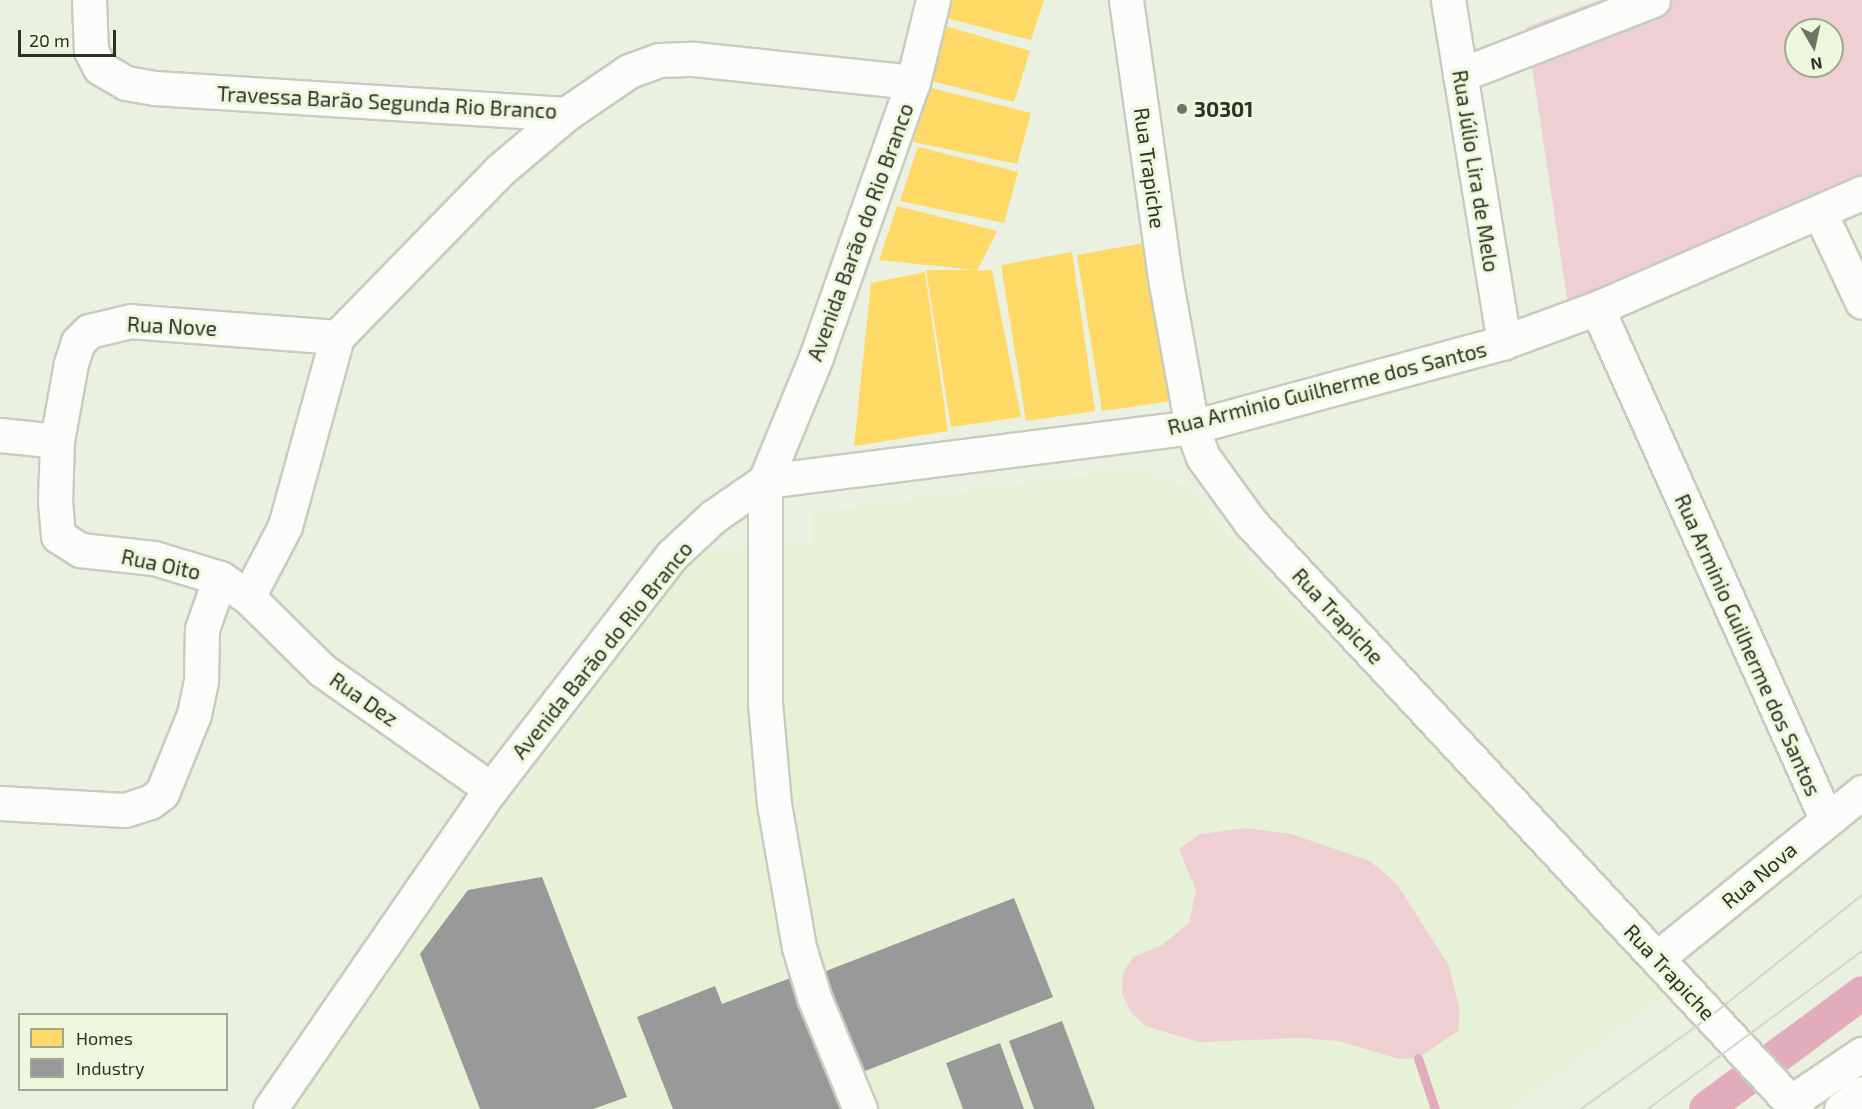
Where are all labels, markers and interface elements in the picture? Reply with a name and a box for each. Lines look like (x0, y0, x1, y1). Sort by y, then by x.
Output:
scale bar (21, 18, 118, 56)
north arrow (1784, 18, 1844, 78)
text: 20 m (29, 29, 70, 51)
text: N (1809, 54, 1824, 75)
street label: Rua Júlio Lira de Melo (1448, 68, 1504, 274)
street label: Travessa Barão Segunda Rio Branco (216, 81, 558, 123)
place label: 30301 (1194, 96, 1253, 122)
street label: Avenida Barão do Rio Branco (802, 100, 918, 364)
marker: 30301 (1175, 102, 1189, 116)
street label: Rua Trapiche (1129, 106, 1171, 230)
street label: Rua Nove (126, 311, 218, 341)
street label: Rua Arminio Guilherme dos Santos (1165, 336, 1489, 440)
street label: Rua Arminio Guilherme dos Santos (1670, 490, 1826, 800)
street label: Avenida Barão do Rio Branco (507, 536, 697, 764)
street label: Rua Oito (119, 543, 203, 585)
street label: Rua Trapiche (1287, 563, 1389, 669)
street label: Rua Dez (325, 667, 403, 731)
street label: Rua Nova (1716, 836, 1802, 914)
street label: Rua Trapiche (1619, 919, 1721, 1025)
legend (18, 1013, 228, 1091)
text: Homes (76, 1027, 133, 1049)
text: Industry (76, 1057, 145, 1079)

